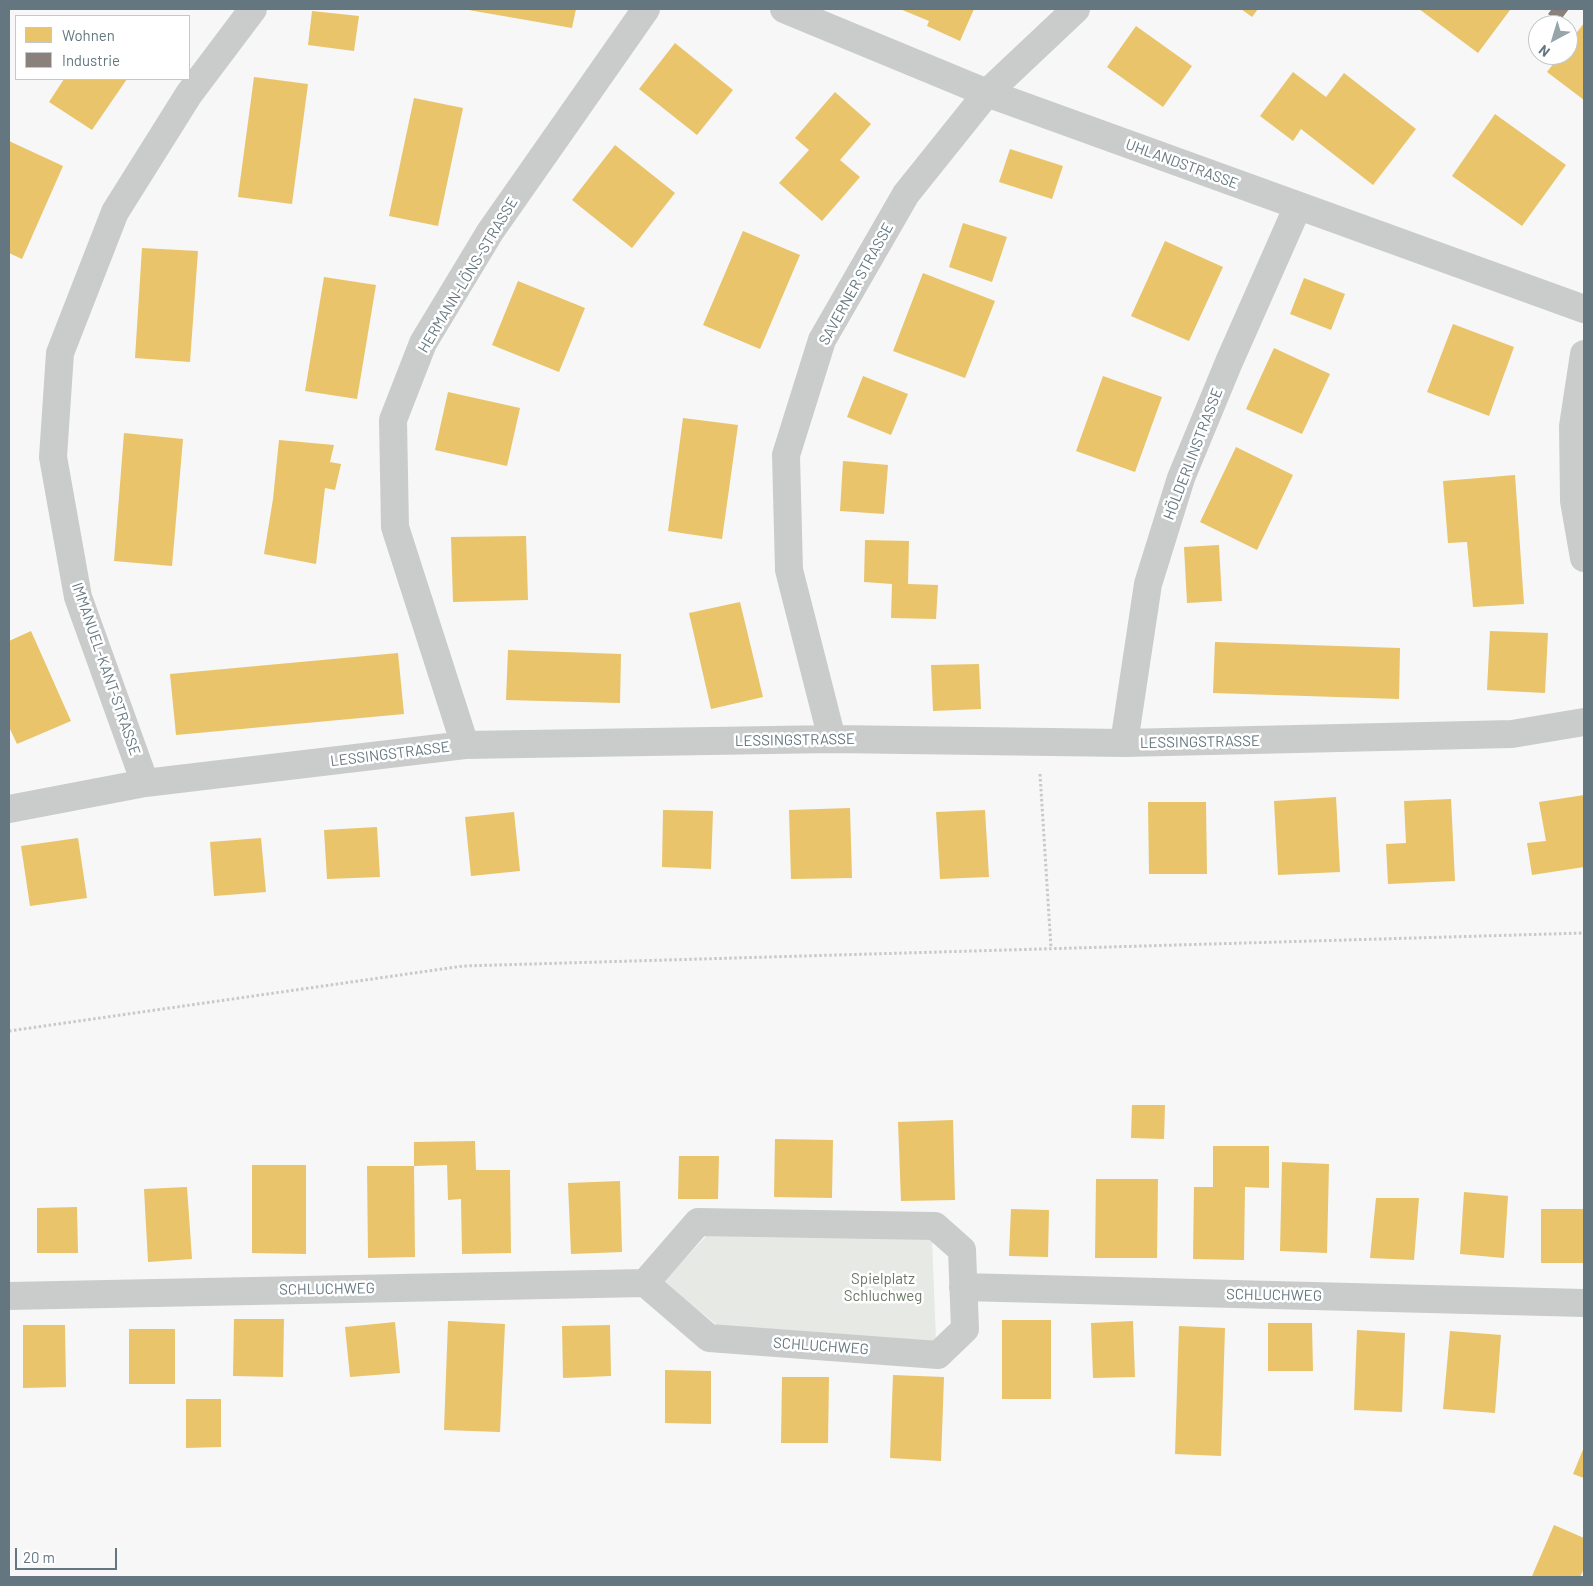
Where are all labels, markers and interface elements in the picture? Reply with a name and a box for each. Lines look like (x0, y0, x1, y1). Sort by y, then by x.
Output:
legend (15, 15, 190, 80)
north arrow (1528, 15, 1578, 65)
text: Wohnen (62, 26, 115, 44)
text: N (1535, 42, 1553, 61)
text: Industrie (62, 51, 120, 69)
street label: UHLANDSTRASSE (1123, 135, 1241, 193)
street label: HERMANN-LÖNS-STRASSE (414, 194, 522, 356)
street label: SAVERNER STRASSE (815, 220, 897, 348)
street label: HÖLDERLINSTRASSE (1160, 386, 1226, 522)
street label: IMMANUEL-KANT-STRASSE (68, 580, 144, 758)
street label: LESSINGSTRASSE (735, 730, 855, 750)
street label: LESSINGSTRASSE (1140, 732, 1260, 752)
street label: LESSINGSTRASSE (329, 738, 451, 770)
park label: Spielplatz Schluchweg (844, 1270, 922, 1305)
street label: SCHLUCHWEG (279, 1279, 375, 1299)
street label: SCHLUCHWEG (1226, 1285, 1322, 1305)
street label: SCHLUCHWEG (773, 1334, 869, 1358)
scale bar (18, 1538, 120, 1570)
text: 20 m (23, 1548, 55, 1566)

